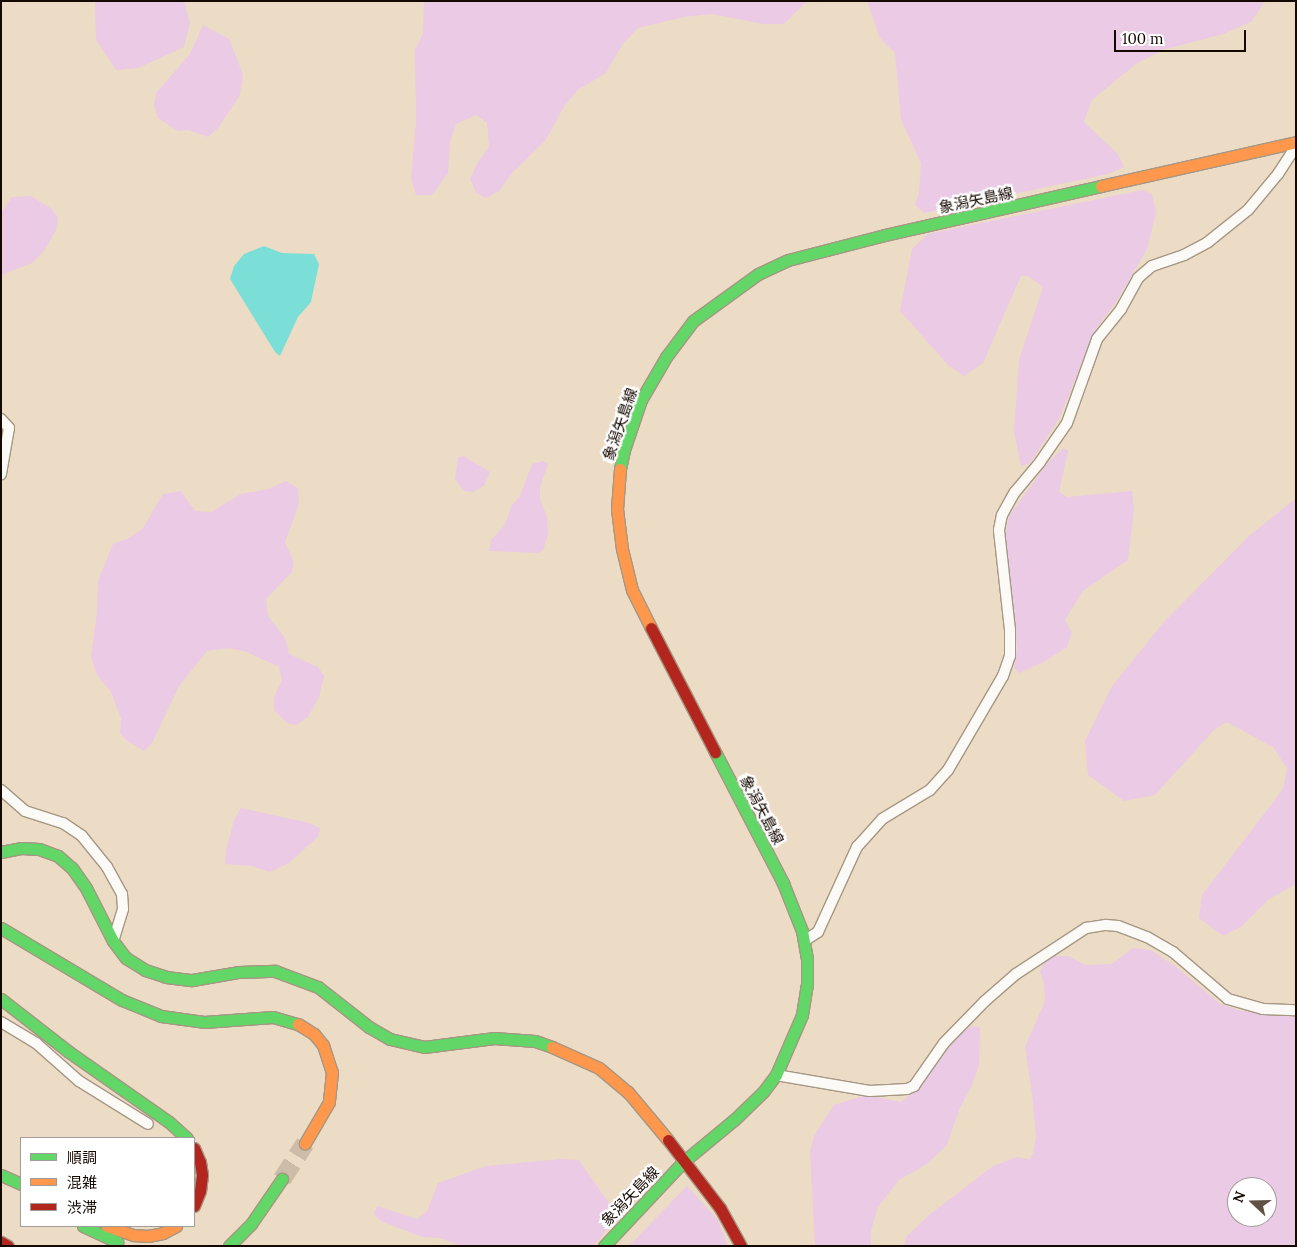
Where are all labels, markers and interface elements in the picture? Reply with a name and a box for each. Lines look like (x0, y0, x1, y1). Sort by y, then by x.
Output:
scale bar (1117, 20, 1250, 52)
text: 100 m (1122, 29, 1163, 48)
street label: 象潟矢島線 (937, 183, 1015, 217)
street label: 象潟矢島線 (599, 386, 641, 462)
street label: 象潟矢島線 (736, 773, 788, 847)
legend (20, 1137, 195, 1227)
text: 順調 (67, 1148, 97, 1167)
street label: 象潟矢島線 (597, 1163, 663, 1229)
text: 混雑 (67, 1173, 97, 1192)
north arrow (1227, 1177, 1277, 1227)
text: N (1229, 1189, 1249, 1205)
text: 渋滞 (67, 1198, 97, 1217)

